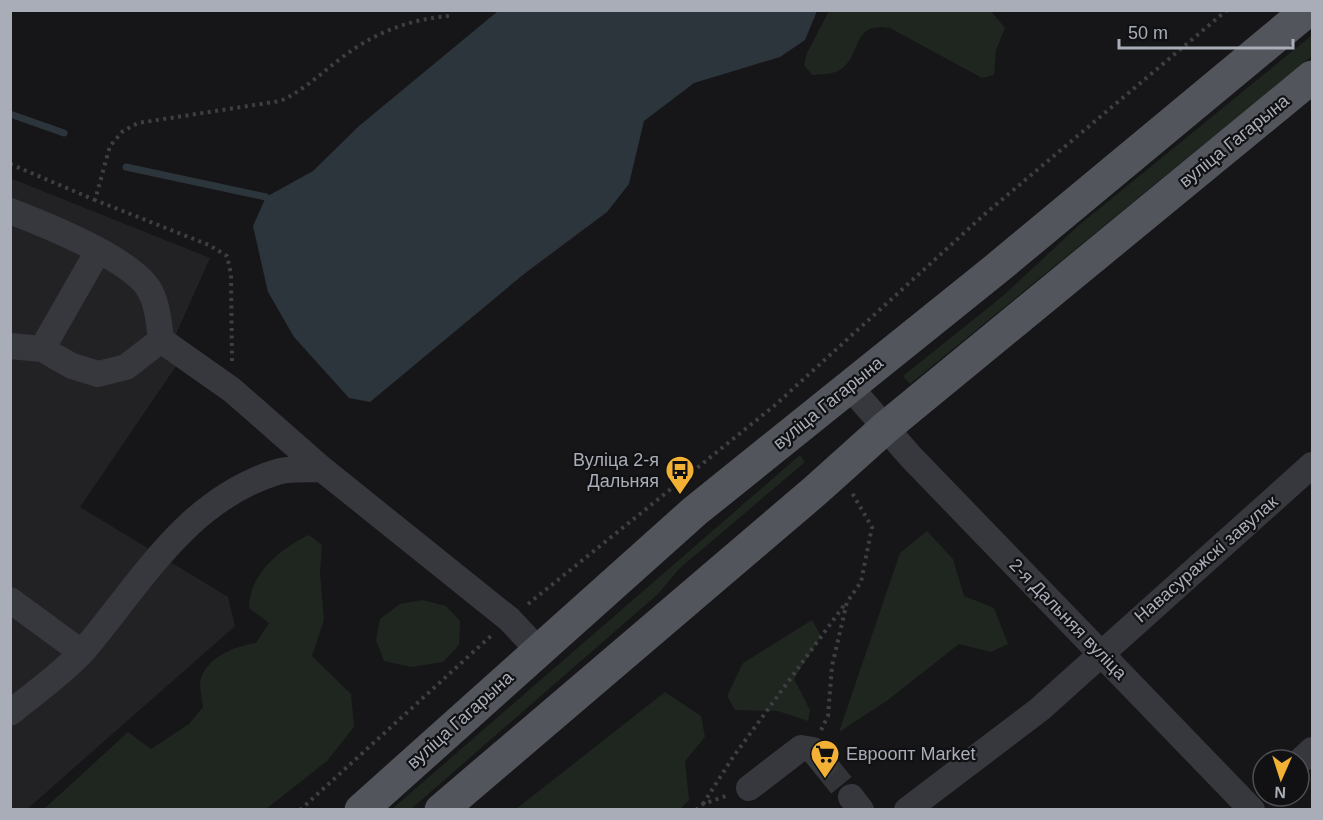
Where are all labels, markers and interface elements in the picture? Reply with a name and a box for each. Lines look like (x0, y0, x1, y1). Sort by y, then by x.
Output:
scale bar (1119, 12, 1293, 50)
text: 50 m (1128, 23, 1168, 43)
street label: вуліца Гагарына (1175, 90, 1294, 191)
street label: вуліца Гагарына (769, 352, 888, 453)
place label: Вуліца 2-я Дальняя (573, 450, 659, 491)
bus stop icon: Вуліца 2-я Дальняя (664, 454, 696, 496)
street label: Навасуражскі завулак (1131, 491, 1282, 626)
street label: 2-я Дальняя вуліца (1005, 555, 1131, 684)
street label: вуліца Гагарына (403, 667, 518, 773)
supermarket icon: Евроопт Market (809, 738, 841, 780)
place label: Евроопт Market (846, 744, 976, 764)
north arrow (1251, 748, 1311, 808)
text: N (1274, 784, 1286, 801)

